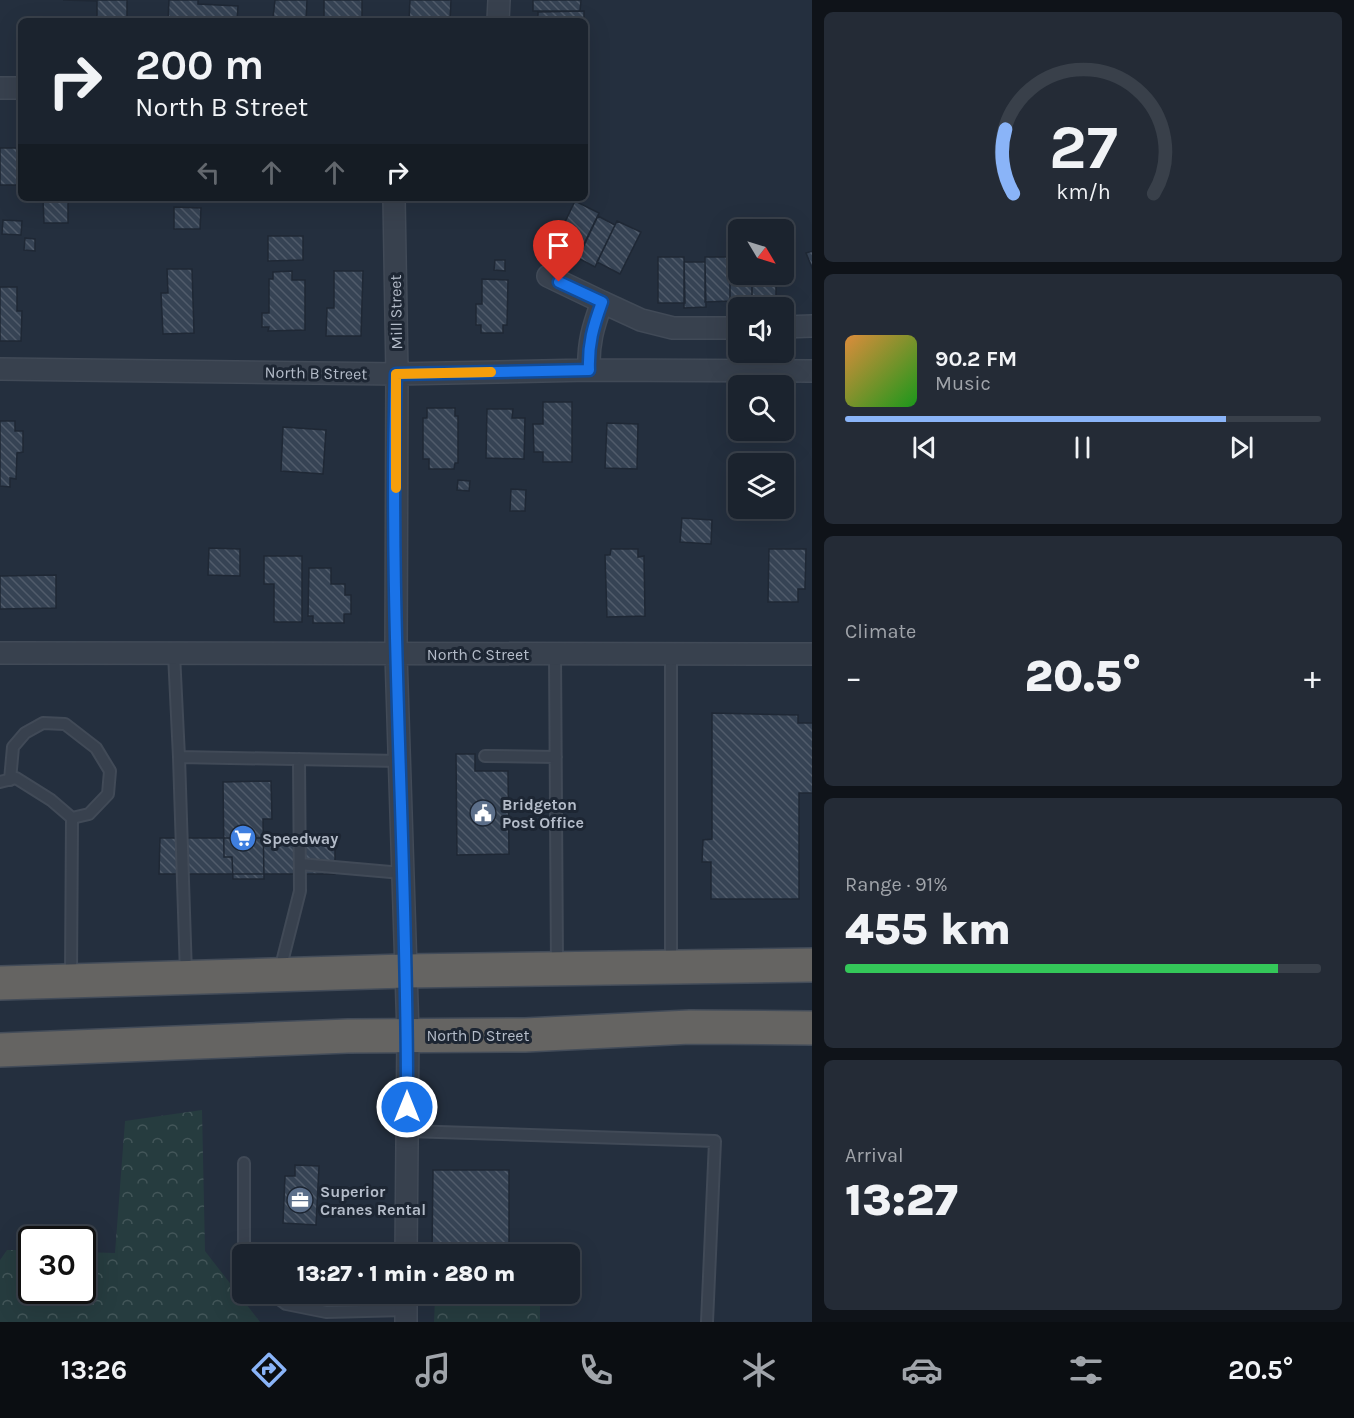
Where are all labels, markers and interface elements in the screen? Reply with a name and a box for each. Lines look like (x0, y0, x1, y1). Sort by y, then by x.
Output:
text: 200 m (135, 40, 264, 90)
icon: right (36, 42, 114, 120)
text: North B Street (135, 91, 308, 123)
text: 27 (1049, 111, 1117, 184)
icon: left (192, 156, 225, 189)
icon: ahead (255, 156, 288, 189)
icon: ahead (318, 156, 351, 189)
icon: right (381, 156, 414, 189)
text: km/h (1056, 179, 1110, 204)
north arrow (728, 219, 794, 285)
map controls (728, 219, 794, 519)
pin (533, 220, 584, 282)
icon: arrive (542, 229, 575, 262)
street label: Mill Street (386, 274, 406, 350)
button: sound (728, 297, 794, 363)
text: 90.2 FM (935, 346, 1017, 372)
street label: North B Street (265, 363, 367, 383)
text: Music (935, 372, 991, 395)
button: search (728, 375, 794, 441)
icon: previous (908, 431, 941, 464)
icon: pause (1066, 431, 1099, 464)
icon: next (1225, 431, 1258, 464)
button: layers (728, 453, 794, 519)
text: Climate (845, 620, 916, 643)
street label: North C Street (427, 645, 529, 664)
text: 20.5° (1025, 650, 1141, 702)
text: − (845, 658, 862, 696)
text: + (1304, 658, 1321, 696)
place label: Bridgeton Post Office (502, 795, 584, 832)
public building icon: Bridgeton Post Office (468, 798, 498, 828)
supermarket icon: Speedway (228, 823, 258, 853)
place label: Speedway (262, 829, 338, 848)
text: Range · 91% (845, 873, 948, 896)
text: 455 km (845, 903, 1011, 955)
street label: North D Street (426, 1026, 530, 1045)
position arrow (375, 1075, 439, 1139)
text: Arrival (845, 1144, 904, 1167)
text: 13:27 (845, 1174, 958, 1226)
place label: Superior Cranes Rental (320, 1182, 426, 1219)
office icon: Superior Cranes Rental (285, 1185, 315, 1215)
speed limit sign: 30 (18, 1226, 96, 1304)
text: 13:27 · 1 min · 280 m (297, 1261, 515, 1287)
icon: directions (248, 1349, 290, 1391)
icon: music (412, 1349, 454, 1391)
icon: phone (575, 1349, 617, 1391)
icon: climate (738, 1349, 780, 1391)
icon: car (901, 1349, 943, 1391)
icon: filters (1065, 1349, 1107, 1391)
text: 13:26 (61, 1354, 127, 1386)
text: 20.5° (1228, 1354, 1293, 1386)

